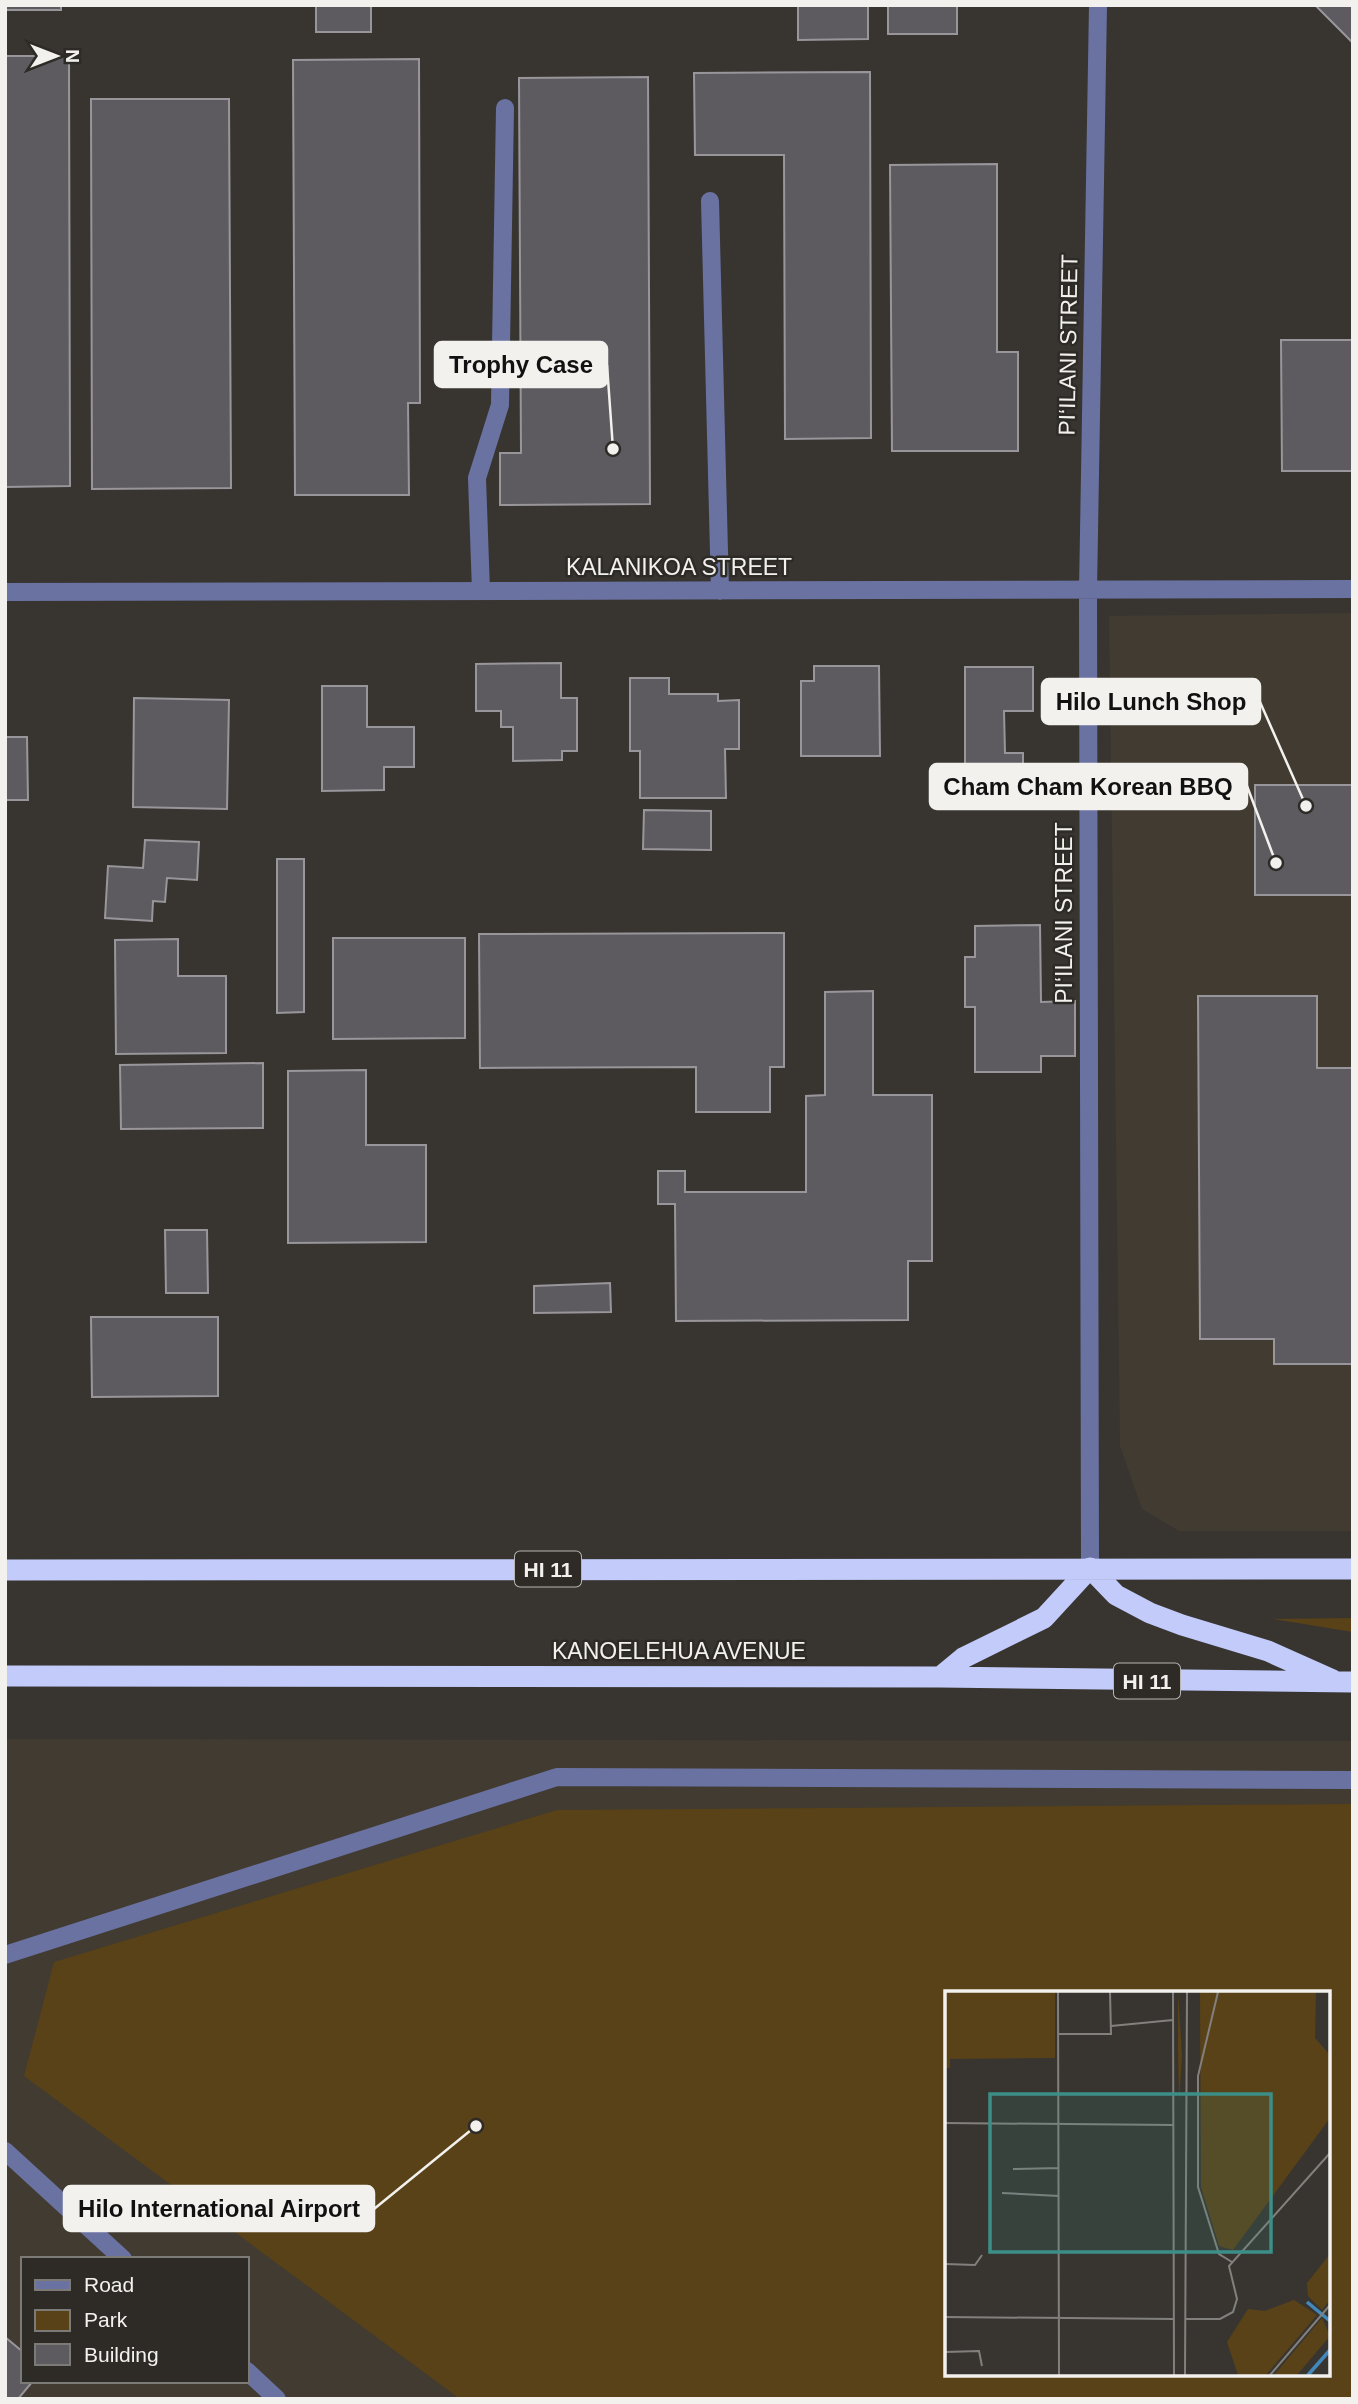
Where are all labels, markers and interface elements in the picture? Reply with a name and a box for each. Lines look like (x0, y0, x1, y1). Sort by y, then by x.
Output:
north arrow (21, 21, 91, 91)
text: N (62, 49, 83, 63)
street label: PI‘ILANI STREET (1053, 254, 1083, 436)
callout: Trophy Case (435, 342, 607, 387)
text: Trophy Case (449, 351, 593, 378)
street label: KALANIKOA STREET (566, 554, 792, 580)
callout: Hilo Lunch Shop (1042, 679, 1260, 724)
text: Hilo Lunch Shop (1056, 688, 1246, 715)
callout: Cham Cham Korean BBQ (930, 764, 1247, 809)
text: Cham Cham Korean BBQ (943, 773, 1233, 800)
street label: PI‘ILANI STREET (1051, 822, 1077, 1004)
road number: HI 11 (515, 1552, 581, 1586)
street label: KANOELEHUA AVENUE (552, 1638, 806, 1664)
road number: HI 11 (1114, 1664, 1180, 1698)
inset map (945, 1991, 1330, 2376)
callout: Hilo International Airport (64, 2186, 374, 2231)
text: Hilo International Airport (78, 2195, 360, 2222)
legend (21, 2257, 248, 2383)
text: Road (84, 2273, 134, 2296)
text: Park (84, 2308, 128, 2331)
text: Building (84, 2343, 159, 2366)

